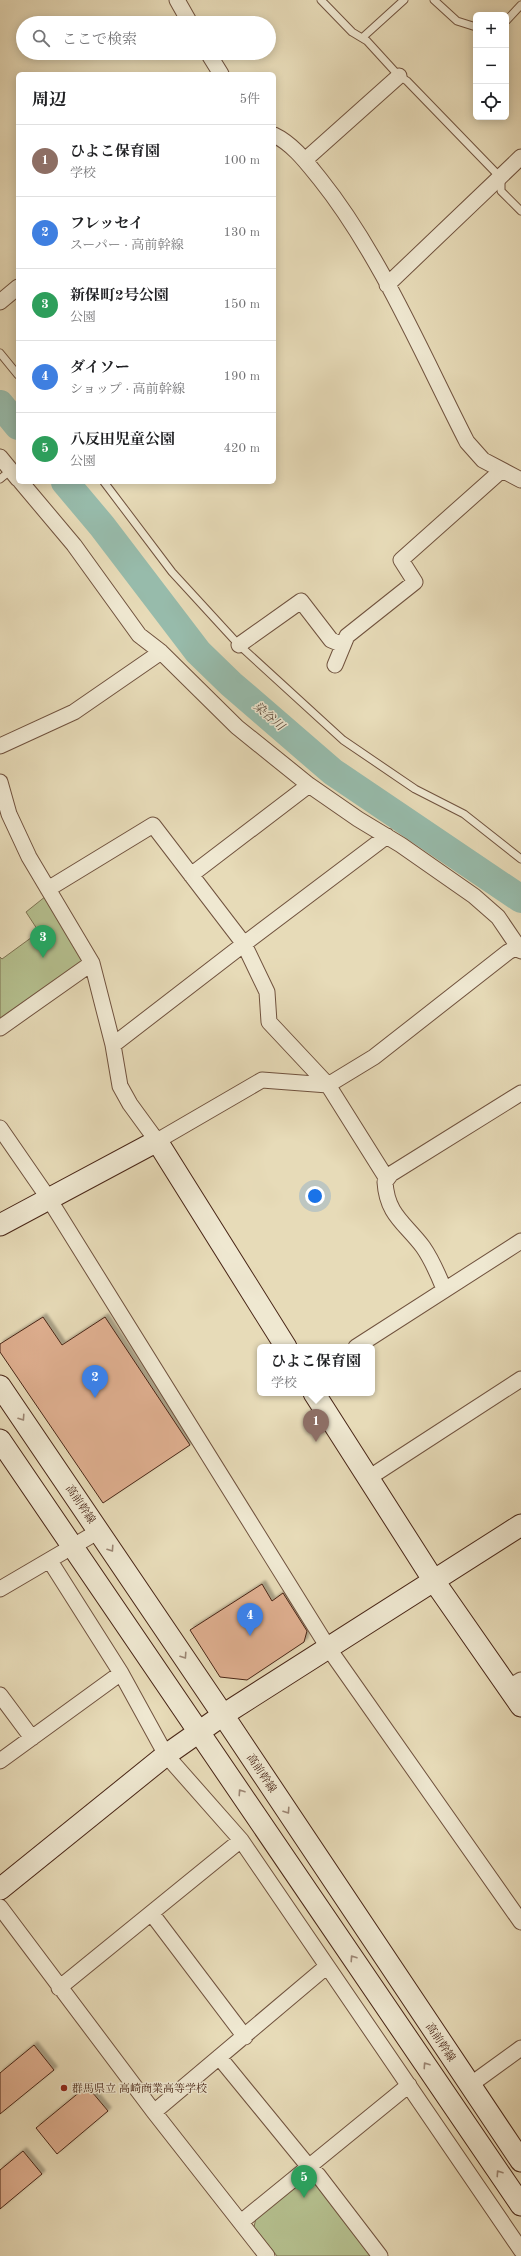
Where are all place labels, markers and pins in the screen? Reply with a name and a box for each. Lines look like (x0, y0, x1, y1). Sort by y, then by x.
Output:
pin: 3 (30, 925, 56, 958)
pin: 2 (82, 1365, 108, 1398)
pin: 1 (303, 1409, 329, 1442)
pin: 4 (237, 1603, 263, 1636)
place label: 群馬県立 高崎商業高等学校 (72, 2082, 207, 2095)
marker: 群馬県立 高崎商業高等学校 (59, 2083, 69, 2093)
pin: 5 (291, 2165, 317, 2198)

